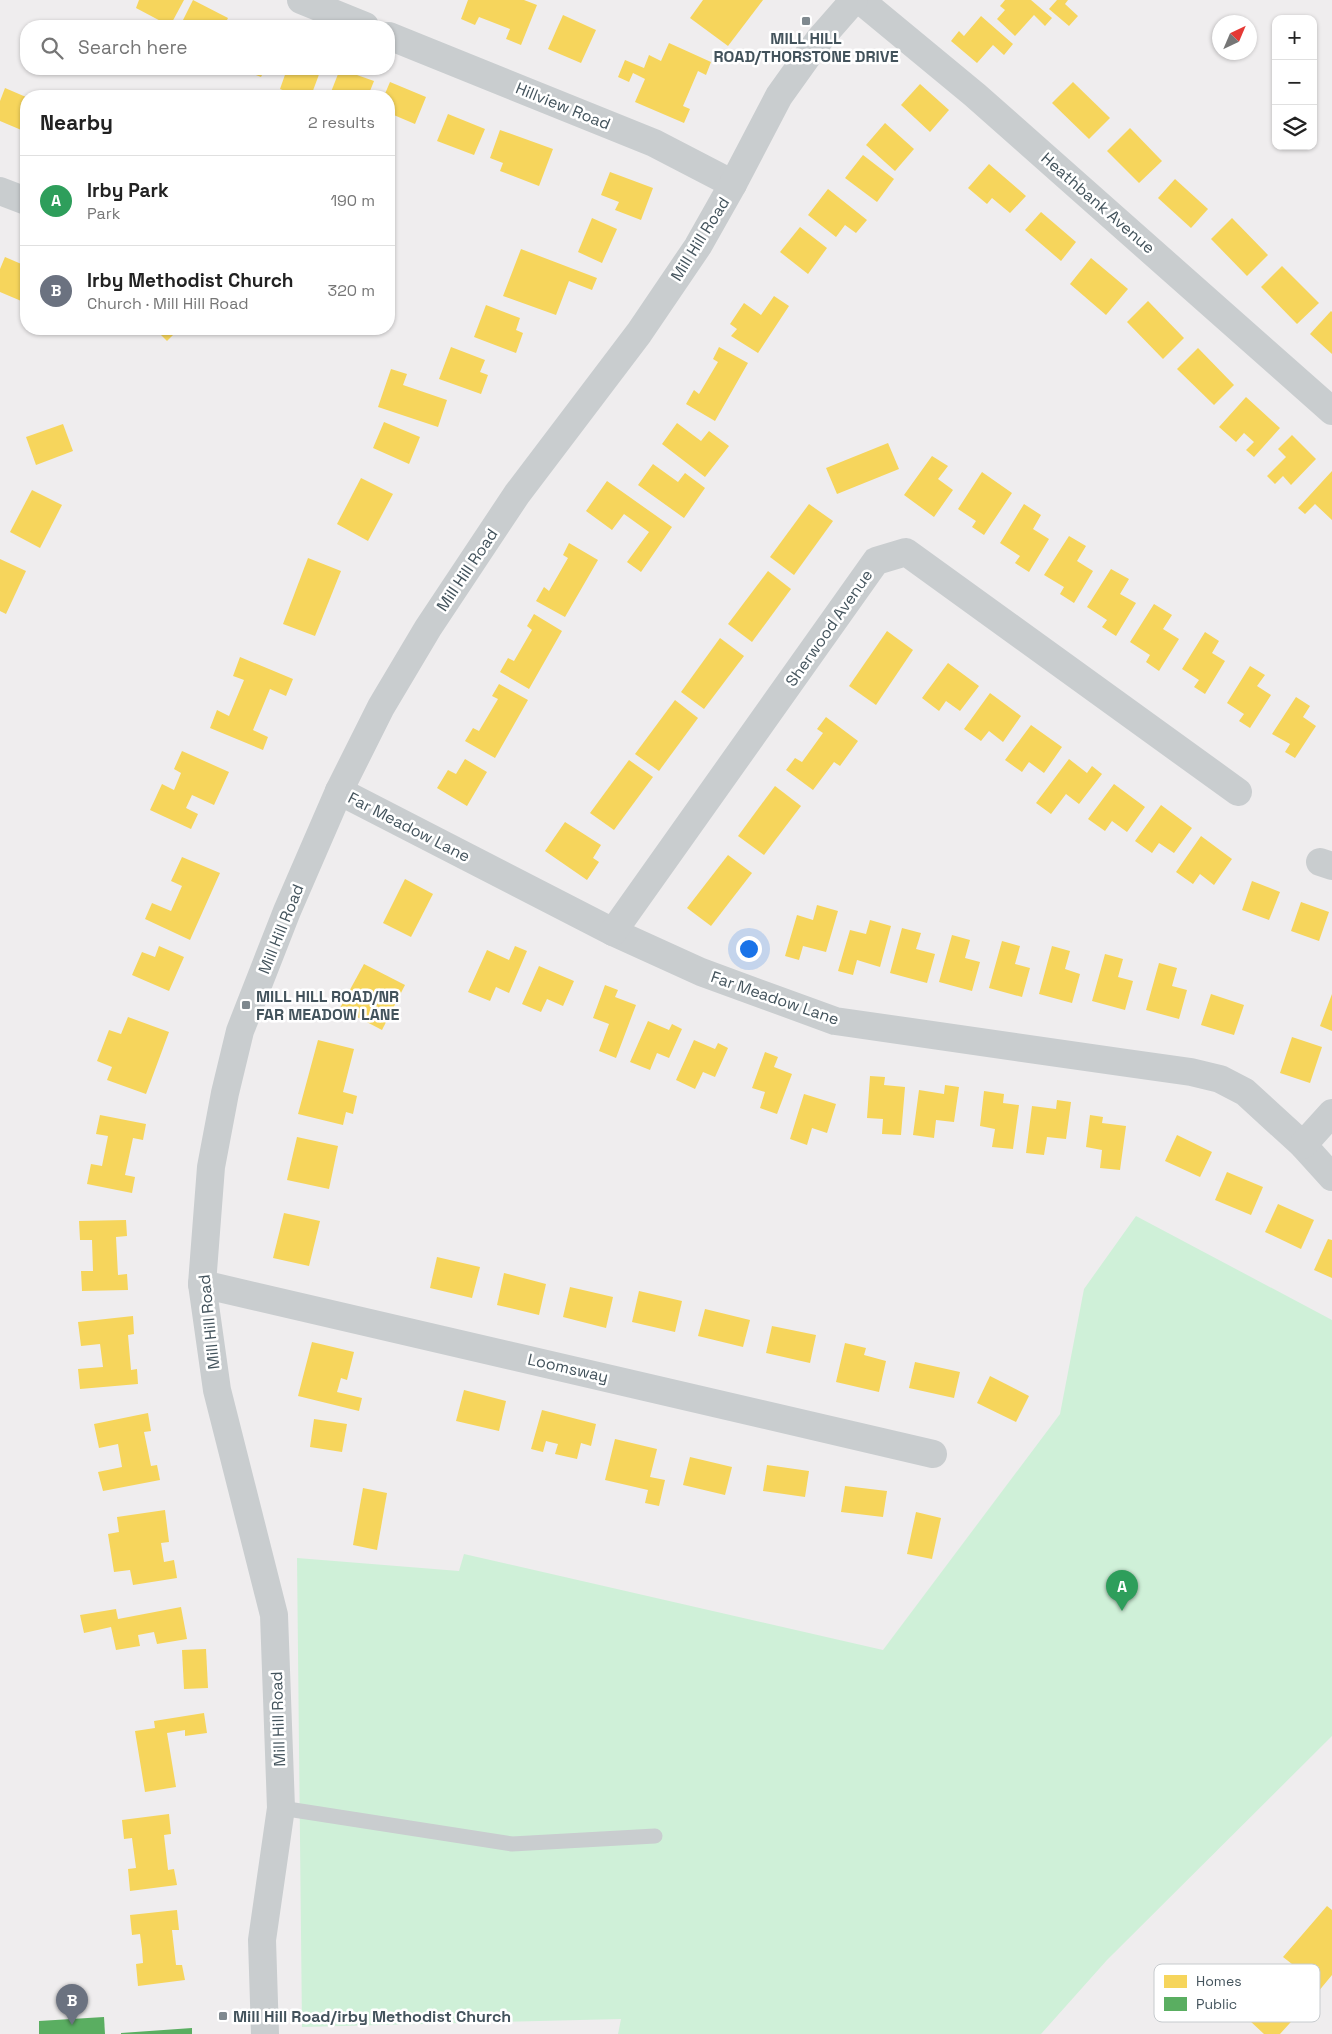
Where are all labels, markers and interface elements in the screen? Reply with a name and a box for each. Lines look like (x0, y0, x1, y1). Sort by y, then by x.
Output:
marker: MILL HILL ROAD/THORSTONE DRIVE (800, 15, 812, 27)
north arrow (1212, 15, 1257, 60)
map controls (1272, 15, 1317, 150)
button: + (1272, 15, 1317, 60)
search box (20, 20, 395, 75)
place label: MILL HILL ROAD/THORSTONE DRIVE (713, 28, 899, 67)
icon: search (38, 34, 66, 62)
text: Search here (78, 35, 188, 60)
button: − (1272, 60, 1317, 105)
street label: Hillview Road (513, 77, 613, 135)
button: layers (1272, 105, 1317, 150)
text: Nearby (40, 109, 113, 136)
text: 2 results (308, 112, 375, 133)
street label: Heathbank Avenue (1037, 148, 1159, 258)
text: Irby Park (87, 178, 169, 203)
text: A (51, 190, 61, 211)
text: 190 m (330, 190, 375, 211)
street label: Mill Hill Road (666, 193, 734, 285)
text: Park (87, 203, 120, 224)
text: Irby Methodist Church (87, 268, 294, 293)
text: B (51, 280, 61, 301)
text: 320 m (328, 280, 375, 301)
text: Church · Mill Hill Road (87, 293, 248, 314)
street label: Mill Hill Road (432, 525, 502, 615)
street label: Sherwood Avenue (781, 565, 877, 691)
street label: Far Meadow Lane (344, 787, 474, 867)
street label: Mill Hill Road (253, 881, 309, 977)
your location (736, 936, 762, 962)
street label: Far Meadow Lane (708, 966, 842, 1030)
place label: MILL HILL ROAD/NR FAR MEADOW LANE (256, 986, 400, 1025)
marker: MILL HILL ROAD/NR FAR MEADOW LANE (240, 999, 252, 1011)
street label: Mill Hill Road (194, 1273, 224, 1371)
street label: Loomsway (526, 1349, 610, 1387)
pin: A (1106, 1570, 1138, 1611)
street label: Mill Hill Road (266, 1671, 290, 1767)
legend (1154, 1964, 1320, 2022)
text: Homes (1196, 1972, 1242, 1990)
pin: B (56, 1984, 88, 2025)
text: Public (1196, 1995, 1237, 2013)
place label: Mill Hill Road/irby Methodist Church (233, 2006, 511, 2027)
marker: Mill Hill Road/irby Methodist Church (217, 2010, 229, 2022)

